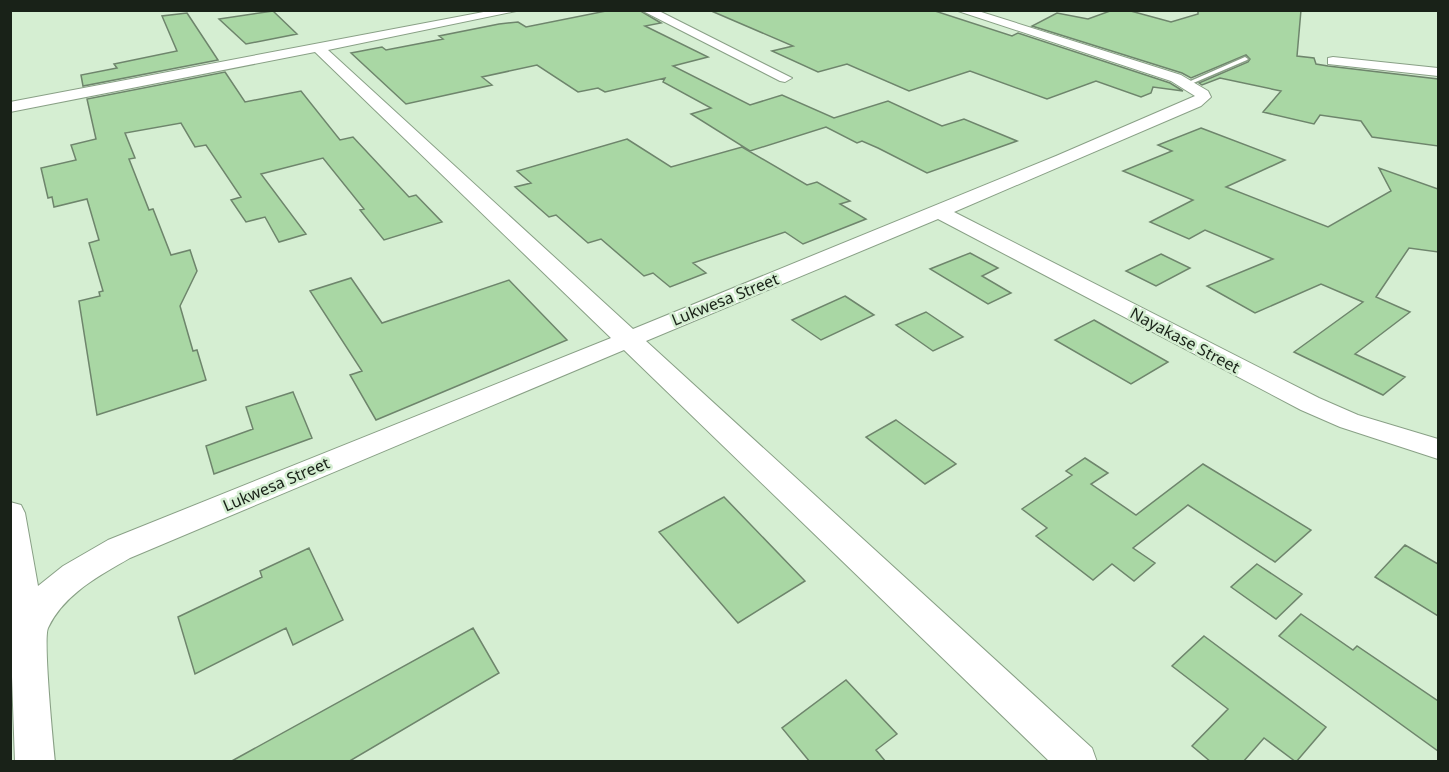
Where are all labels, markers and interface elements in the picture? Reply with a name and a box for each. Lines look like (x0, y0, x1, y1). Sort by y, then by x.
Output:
street label: Lukwesa Street (668, 267, 782, 331)
street label: Nayakase Street (1126, 302, 1244, 378)
street label: Lukwesa Street (219, 452, 333, 516)

